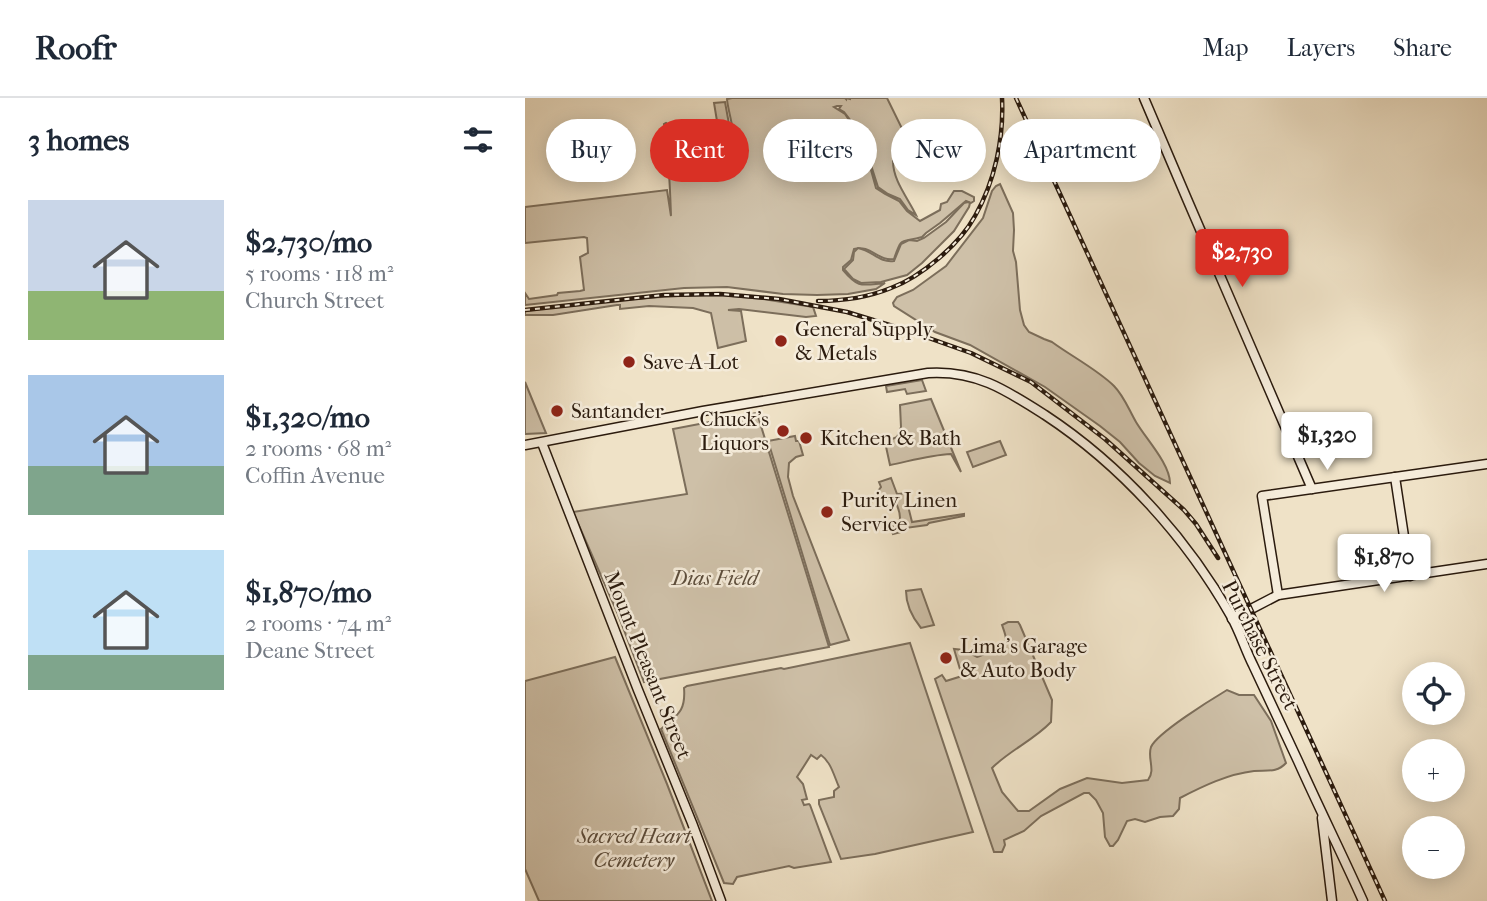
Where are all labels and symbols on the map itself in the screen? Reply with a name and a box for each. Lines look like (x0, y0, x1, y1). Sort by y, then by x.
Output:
pin: $2,730 (1185, 230, 1299, 289)
place label: General Supply & Metals (795, 317, 934, 365)
marker: General Supply & Metals (773, 333, 789, 349)
place label: Save-A-Lot (643, 350, 739, 374)
marker: Save-A-Lot (621, 354, 637, 370)
place label: Santander (571, 399, 664, 423)
marker: Santander (549, 403, 565, 419)
place label: Chuck's Liquors (699, 407, 769, 455)
pin: $1,320 (1270, 412, 1384, 472)
marker: Chuck's Liquors (775, 423, 791, 439)
place label: Kitchen & Bath (820, 426, 961, 450)
marker: Kitchen & Bath (798, 430, 814, 446)
place label: Purity Linen Service (841, 488, 957, 536)
marker: Purity Linen Service (819, 504, 835, 520)
pin: $1,870 (1327, 534, 1441, 594)
park label: Dias Field (670, 566, 760, 590)
street label: Mount Pleasant Street (599, 567, 697, 763)
street label: Purchase Street (1217, 576, 1303, 714)
place label: Lima's Garage & Auto Body (960, 634, 1087, 682)
marker: Lima's Garage & Auto Body (938, 650, 954, 666)
park label: Sacred Heart Cemetery (576, 824, 693, 872)

